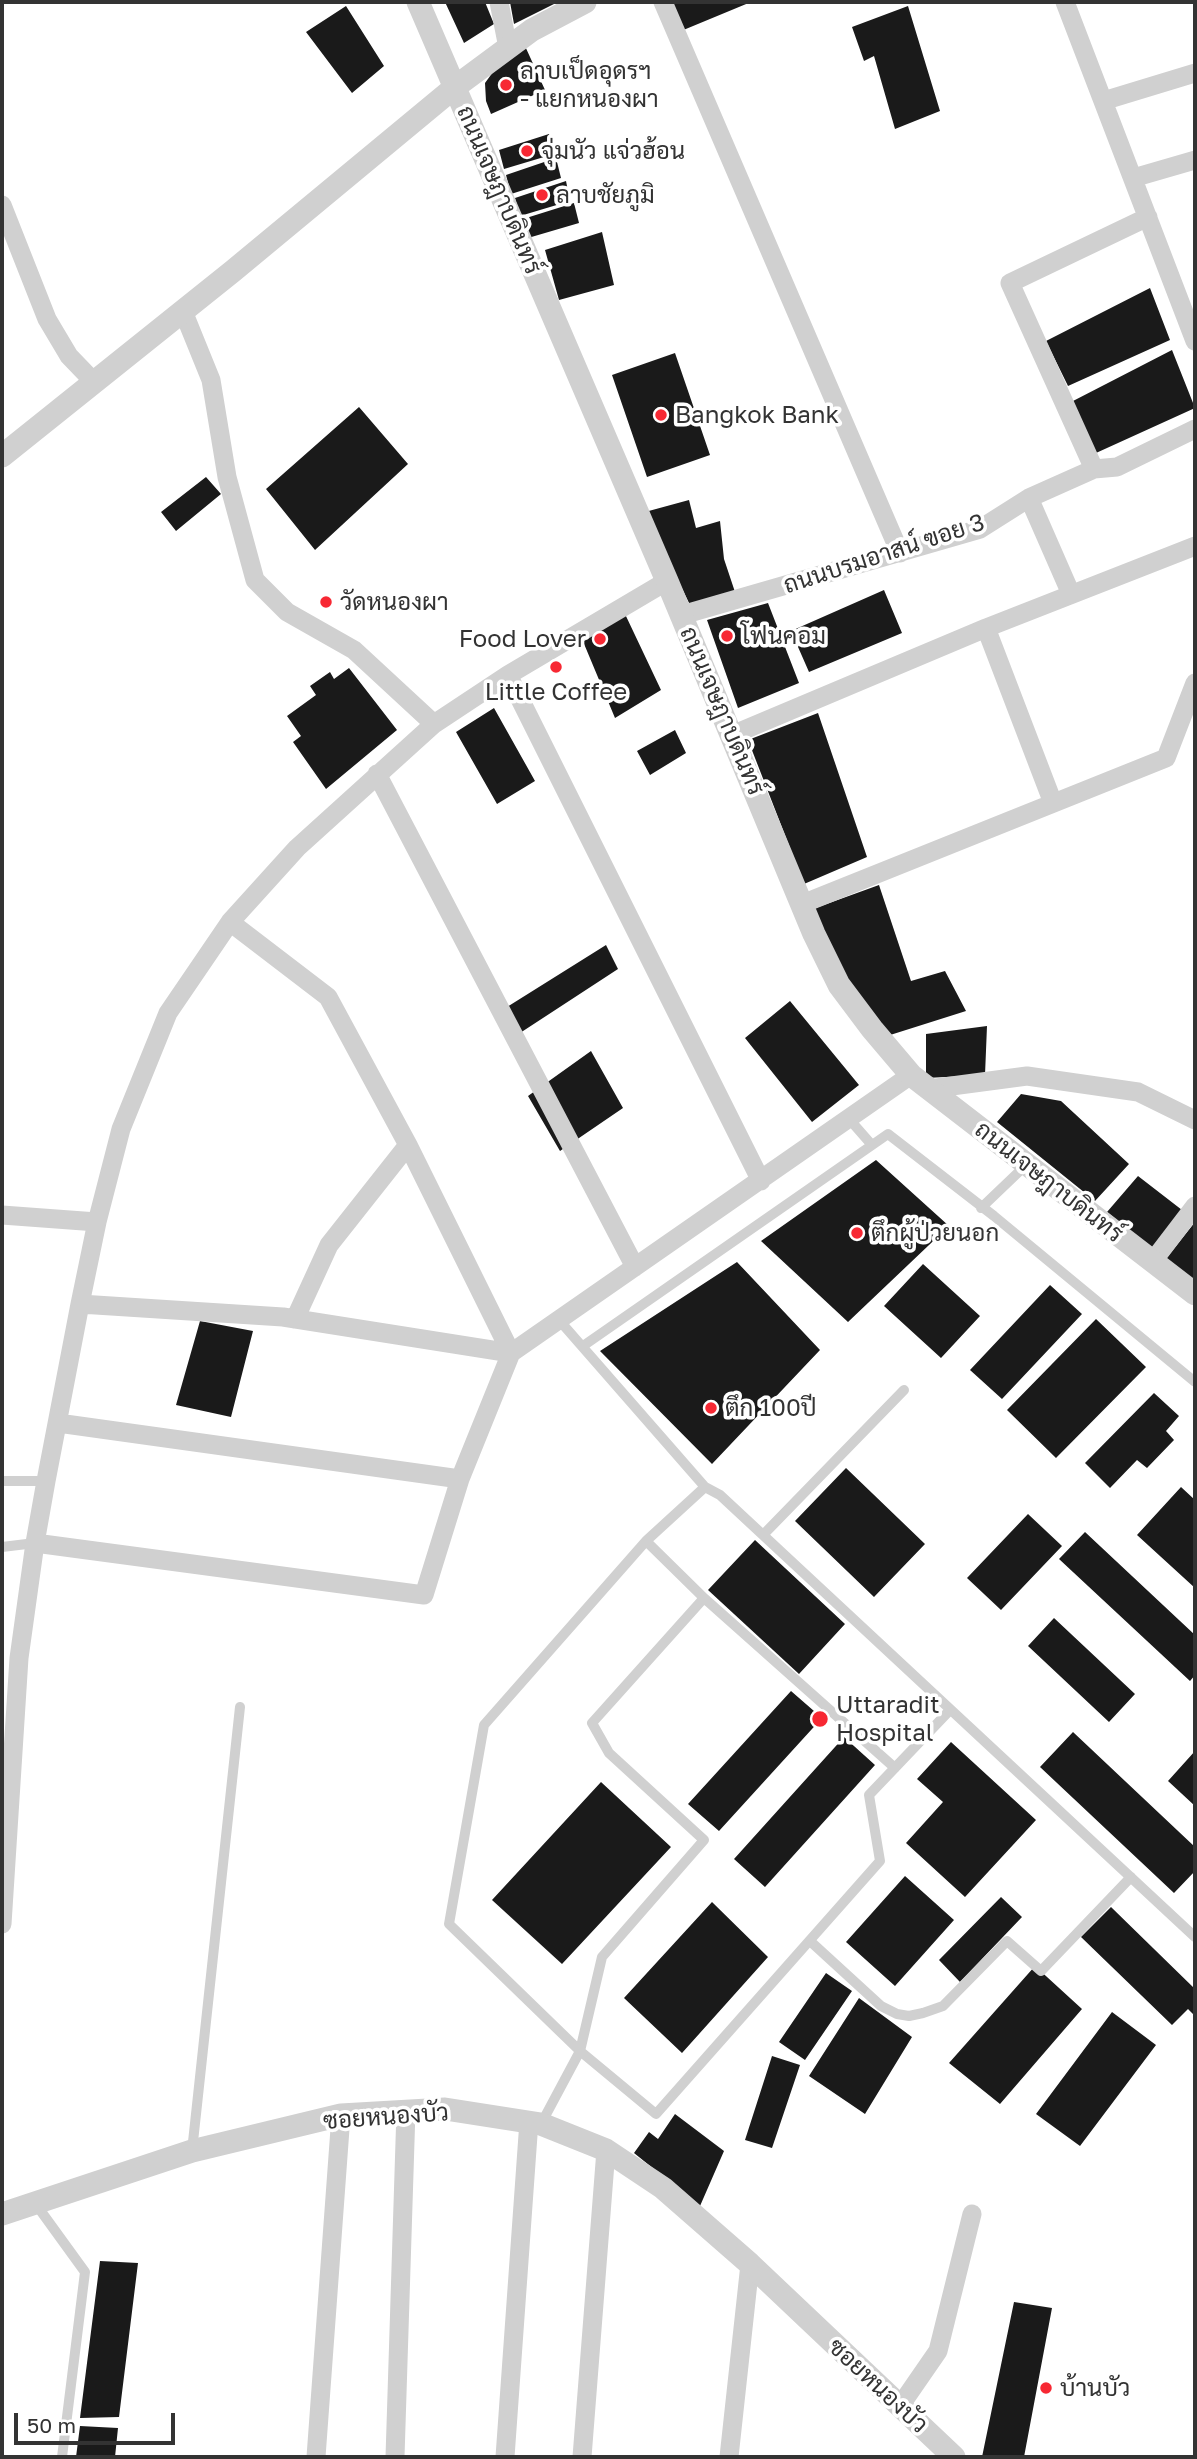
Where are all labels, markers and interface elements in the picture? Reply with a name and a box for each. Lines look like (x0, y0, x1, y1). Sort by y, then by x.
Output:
place label: ลาบเป็ดอุดรฯ - แยกหนองผา (520, 57, 659, 113)
marker: ลาบเป็ดอุดรฯ - แยกหนองผา (498, 77, 514, 93)
street label: ถนนเจษฎาบดินทร์ (451, 101, 547, 279)
place label: จุ่มนัว แจ่วฮ้อน (541, 137, 685, 165)
marker: จุ่มนัว แจ่วฮ้อน (519, 143, 535, 159)
place label: ลาบชัยภูมิ (556, 181, 655, 209)
marker: ลาบชัยภูมิ (534, 187, 550, 203)
place label: Bangkok Bank (675, 401, 839, 429)
marker: Bangkok Bank (653, 407, 669, 423)
street label: ถนนบรมอาสน์ ฃอย 3 (780, 508, 988, 600)
place label: วัดหนองผา (340, 588, 449, 616)
marker: วัดหนองผา (318, 594, 334, 610)
street label: ถนนเจษฎาบดินทร์ (674, 622, 770, 800)
place label: โฟนคอม (741, 622, 826, 650)
place label: Food Lover (459, 625, 586, 653)
marker: โฟนคอม (719, 628, 735, 644)
marker: Food Lover (592, 631, 608, 647)
marker: Little Coffee (548, 659, 564, 675)
place label: Little Coffee (485, 678, 627, 706)
street label: ถนนเจษฎาบดินทร์ (969, 1115, 1129, 1249)
place label: ตึกผู้ป่วยนอก (871, 1219, 999, 1247)
marker: ตึกผู้ป่วยนอก (849, 1225, 865, 1241)
place label: ตึก 100ปี (725, 1394, 817, 1422)
marker: ตึก 100ปี (703, 1400, 719, 1416)
place label: Uttaradit Hospital (836, 1691, 940, 1747)
marker: Uttaradit Hospital (810, 1709, 830, 1729)
street label: ซอยหนองบัว (322, 2098, 450, 2136)
street label: ซอยหนองบัว (822, 2333, 934, 2439)
place label: บ้านบัว (1060, 2374, 1130, 2402)
marker: บ้านบัว (1038, 2380, 1054, 2396)
scale bar (18, 2400, 178, 2444)
text: 50 m (27, 2412, 76, 2438)

